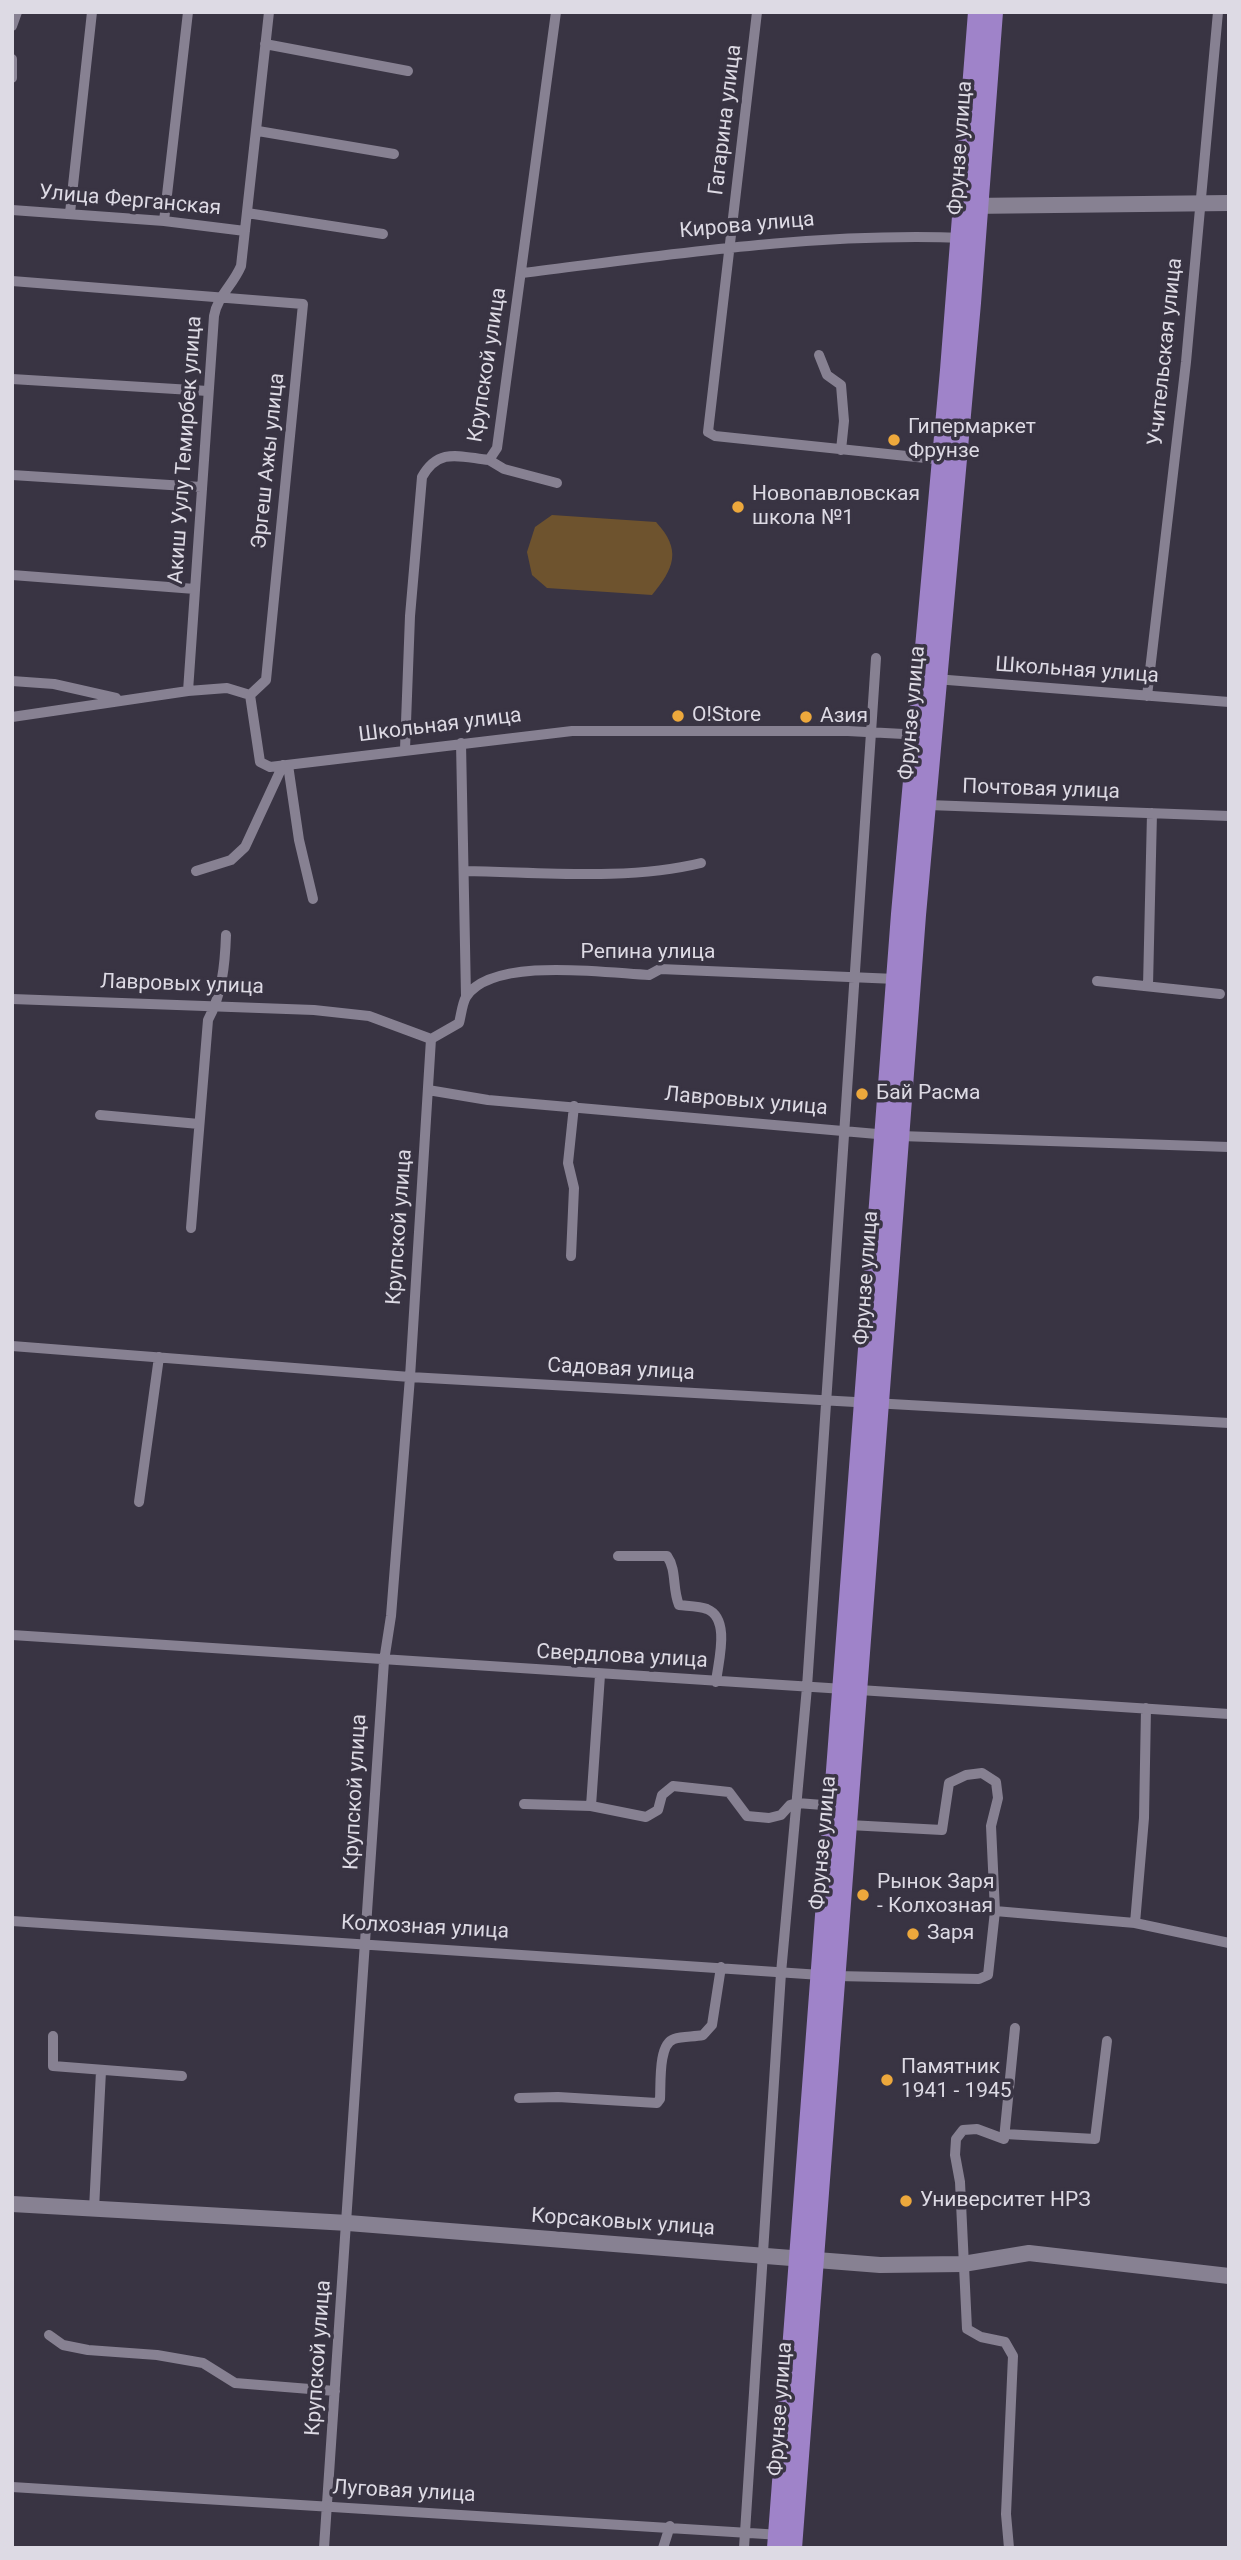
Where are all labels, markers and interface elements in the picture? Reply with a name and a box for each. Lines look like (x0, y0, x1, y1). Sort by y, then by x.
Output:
street label: Гагарина улица (704, 43, 748, 197)
street label: Фрунзе улица (944, 80, 978, 216)
street label: Улица Ферганская (38, 180, 222, 222)
street label: Кирова улица (678, 208, 816, 244)
street label: Учительская улица (1144, 257, 1188, 447)
street label: Крупской улица (463, 286, 513, 444)
street label: Акиш Уулу Темирбек улица (164, 315, 208, 585)
street label: Эргеш Ажы улица (247, 372, 291, 550)
place label: Гипермаркет Фрунзе (908, 415, 1036, 465)
marker: Гипермаркет Фрунзе (886, 432, 902, 448)
place label: Новопавловская школа №1 (752, 482, 920, 532)
marker: Новопавловская школа №1 (730, 499, 746, 515)
street label: Фрунзе улица (895, 645, 931, 781)
street label: Школьная улица (994, 653, 1160, 689)
street label: Школьная улица (357, 703, 523, 749)
place label: O!Store (692, 703, 761, 729)
place label: Азия (820, 704, 868, 730)
marker: O!Store (670, 708, 686, 724)
marker: Азия (798, 709, 814, 725)
street label: Почтовая улица (962, 775, 1120, 805)
street label: Репина улица (581, 940, 715, 966)
street label: Лавровых улица (100, 970, 264, 1000)
place label: Бай Расма (876, 1081, 981, 1107)
street label: Лавровых улица (663, 1082, 829, 1122)
marker: Бай Расма (854, 1086, 870, 1102)
street label: Крупской улица (382, 1148, 418, 1306)
street label: Фрунзе улица (850, 1210, 884, 1346)
street label: Садовая улица (547, 1354, 695, 1386)
street label: Свердлова улица (536, 1640, 708, 1674)
street label: Крупской улица (339, 1713, 373, 1871)
street label: Фрунзе улица (806, 1775, 842, 1911)
place label: Рынок Заря - Колхозная (877, 1870, 994, 1920)
marker: Рынок Заря - Колхозная (855, 1887, 871, 1903)
street label: Колхозная улица (340, 1911, 510, 1945)
place label: Заря (927, 1921, 974, 1947)
marker: Заря (905, 1926, 921, 1942)
place label: Памятник 1941 - 1945 (901, 2055, 1012, 2105)
marker: Памятник 1941 - 1945 (879, 2072, 895, 2088)
place label: Университет НРЗ (920, 2188, 1091, 2214)
marker: Университет НРЗ (898, 2193, 914, 2209)
street label: Корсаковых улица (530, 2204, 716, 2242)
street label: Крупской улица (301, 2279, 337, 2437)
street label: Фрунзе улица (764, 2341, 798, 2477)
street label: Луговая улица (332, 2476, 476, 2508)

